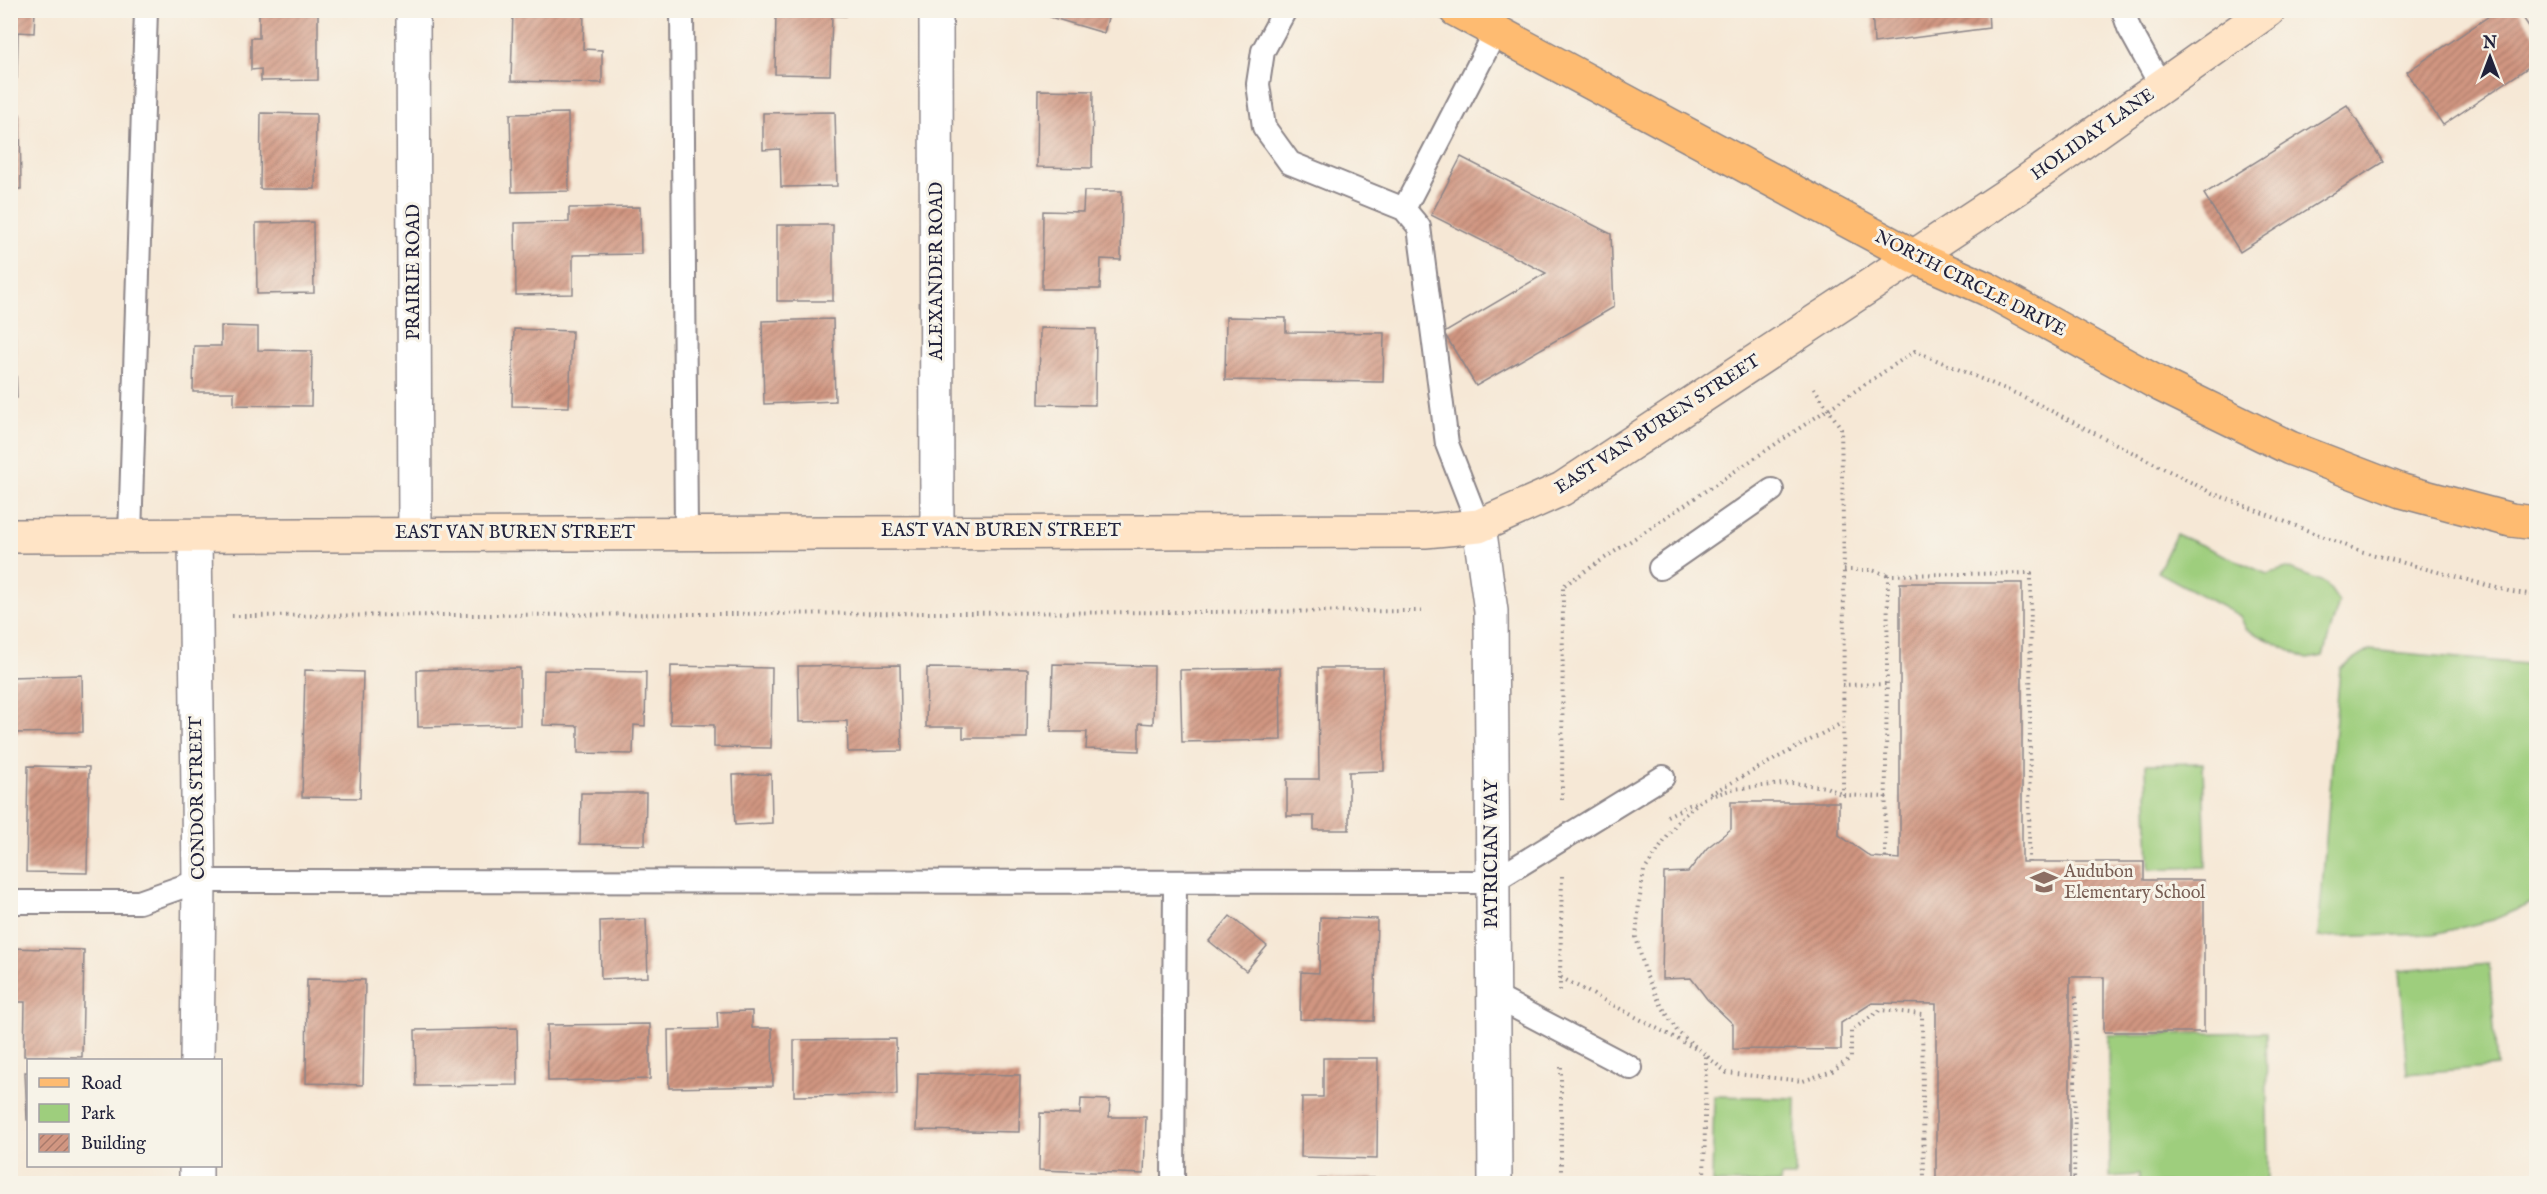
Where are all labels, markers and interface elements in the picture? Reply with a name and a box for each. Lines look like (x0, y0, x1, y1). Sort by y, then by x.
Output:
north arrow (2460, 27, 2520, 87)
text: N (2482, 34, 2497, 54)
street label: HOLIDAY LANE (2027, 84, 2159, 186)
street label: ALEXANDER ROAD (926, 182, 949, 361)
street label: PRAIRIE ROAD (403, 204, 426, 340)
street label: NORTH CIRCLE DRIVE (1870, 226, 2070, 342)
street label: EAST VAN BUREN STREET (1551, 350, 1765, 500)
street label: EAST VAN BUREN STREET (881, 520, 1121, 543)
street label: EAST VAN BUREN STREET (395, 522, 635, 545)
street label: CONDOR STREET (185, 716, 211, 880)
street label: PATRICIAN WAY (1481, 779, 1504, 928)
place label: Audubon Elementary School (2063, 861, 2205, 905)
school or university icon: Audubon Elementary School (2029, 867, 2059, 897)
legend (27, 1059, 222, 1167)
text: Road (81, 1073, 122, 1096)
text: Park (81, 1103, 116, 1126)
text: Building (81, 1133, 146, 1156)

